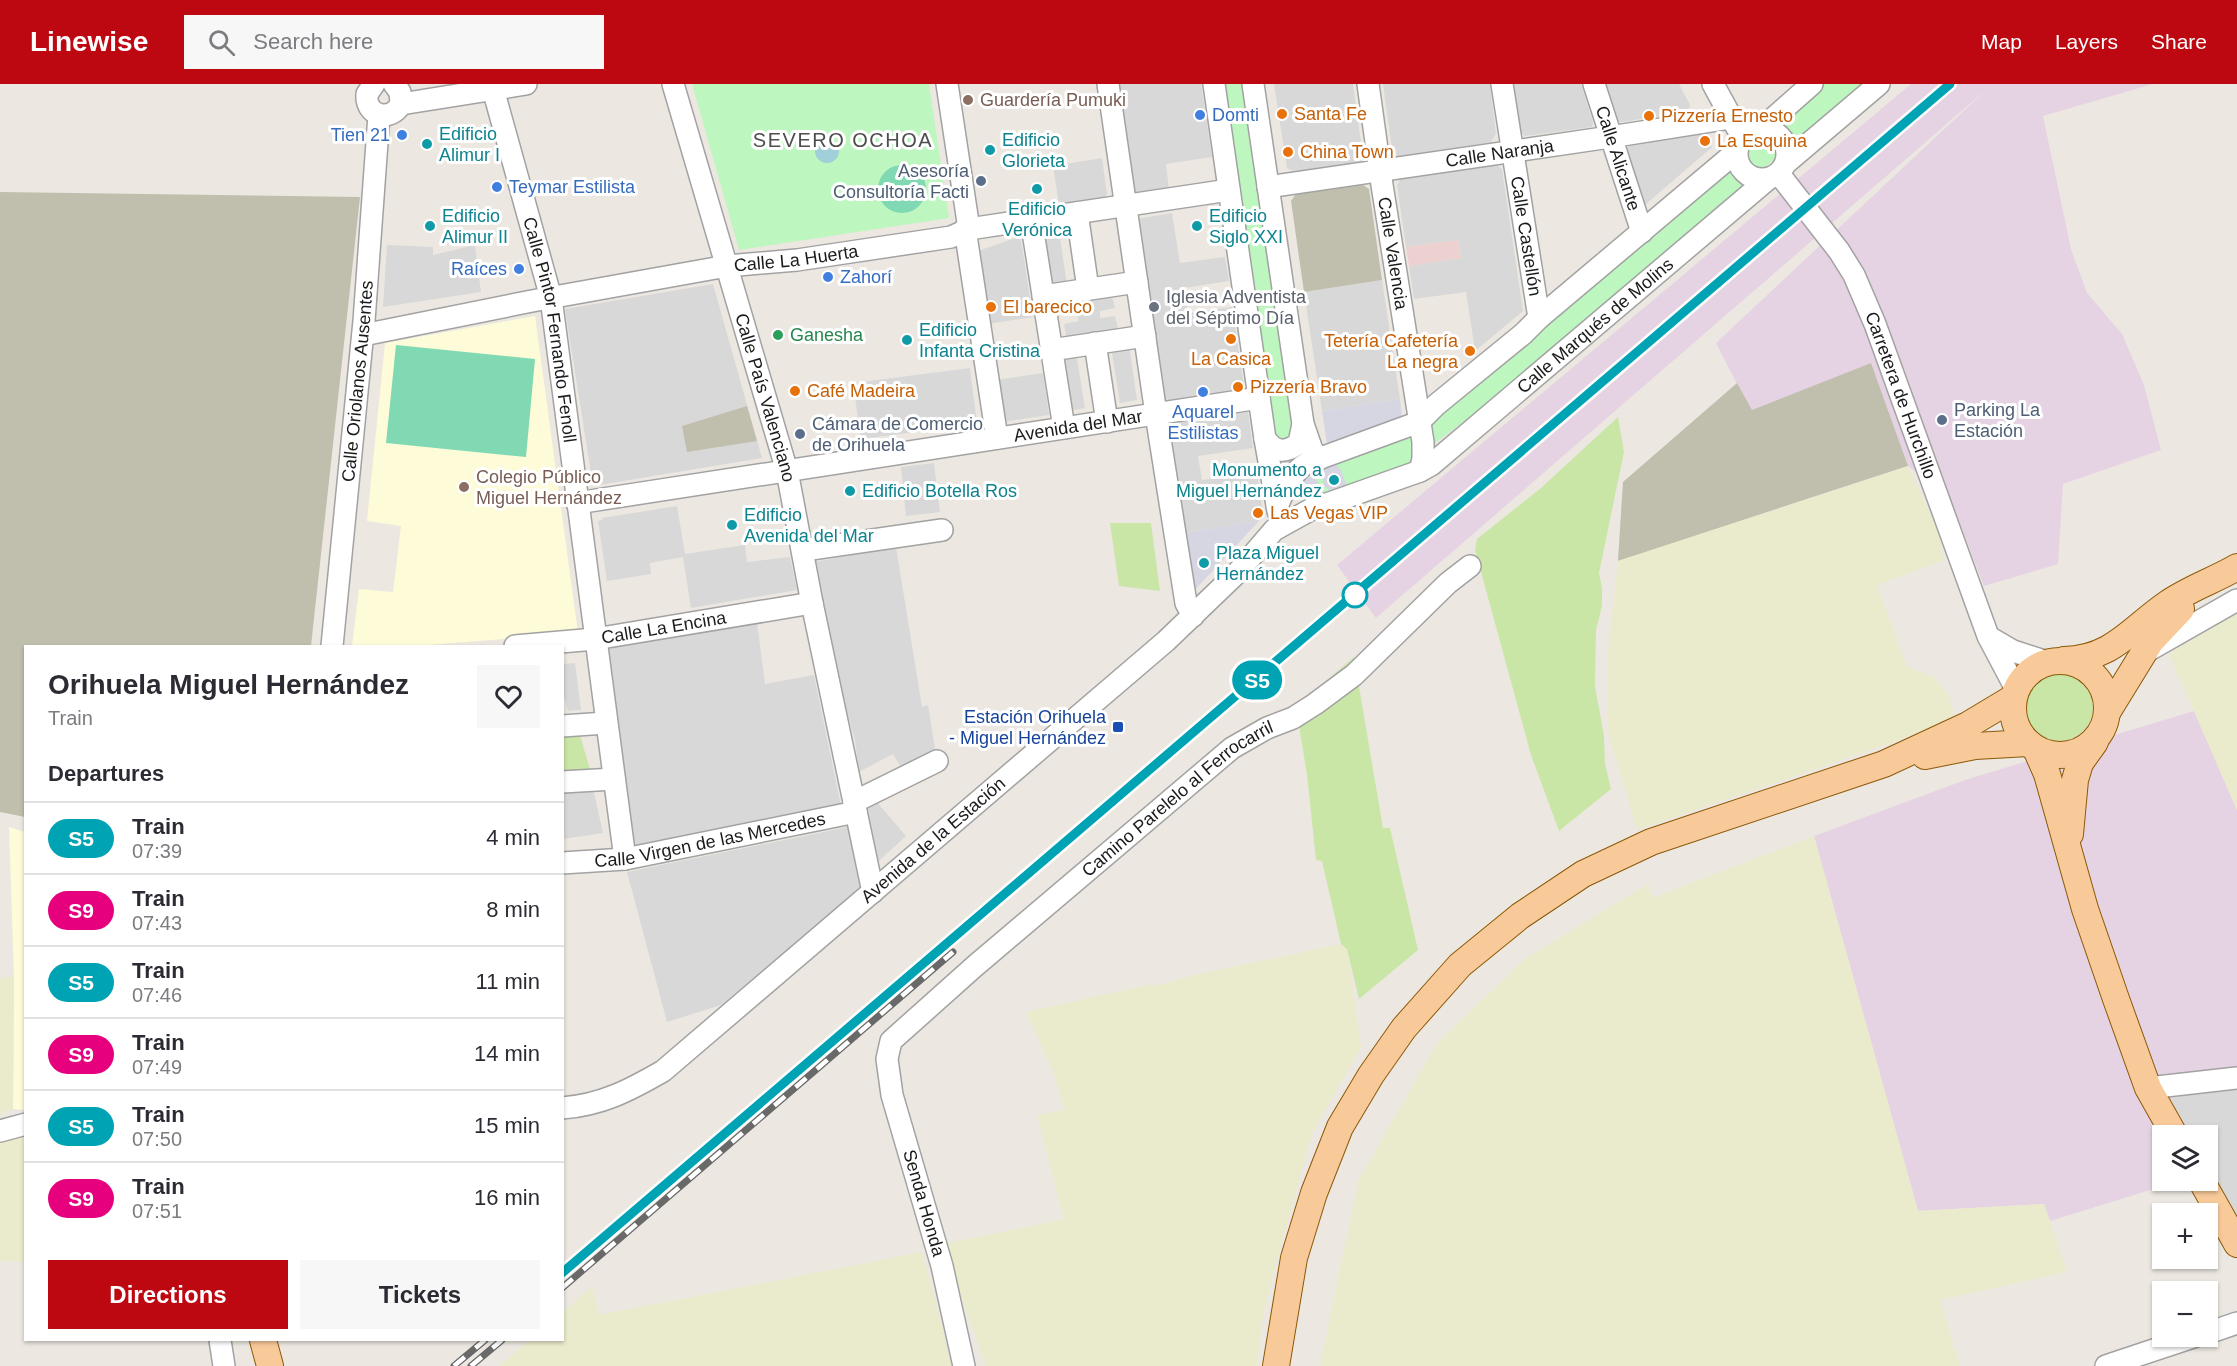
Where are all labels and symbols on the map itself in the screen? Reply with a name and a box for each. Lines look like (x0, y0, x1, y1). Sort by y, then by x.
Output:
place label: Guardería Pumuki (980, 90, 1126, 110)
marker: Guardería Pumuki (961, 93, 975, 107)
street label: Calle Alicante (1592, 103, 1644, 213)
place label: Santa Fe (1294, 104, 1367, 124)
place label: Domti (1212, 105, 1259, 125)
place label: Pizzería Ernesto (1661, 106, 1793, 126)
marker: Santa Fe (1275, 107, 1289, 121)
marker: Domti (1193, 108, 1207, 122)
marker: Pizzería Ernesto (1642, 109, 1656, 123)
place label: Edificio Alimur I (439, 124, 500, 165)
place label: Tien 21 (331, 125, 390, 145)
marker: Tien 21 (395, 128, 409, 142)
district label: SEVERO OCHOA (753, 129, 933, 151)
place label: Edificio Glorieta (1002, 130, 1066, 171)
place label: La Esquina (1717, 131, 1808, 151)
marker: La Esquina (1698, 134, 1712, 148)
street label: Calle Naranja (1444, 135, 1556, 171)
marker: Edificio Alimur I (420, 137, 434, 151)
place label: China Town (1300, 142, 1394, 162)
marker: Edificio Glorieta (983, 143, 997, 157)
marker: China Town (1281, 145, 1295, 159)
place label: Asesoría Consultoría Facti (833, 161, 970, 202)
marker: Asesoría Consultoría Facti (974, 174, 988, 188)
street label: Calle Castellón (1507, 175, 1545, 297)
place label: Teymar Estilista (509, 177, 636, 197)
marker: Teymar Estilista (490, 180, 504, 194)
marker: Edificio Verónica (1030, 182, 1044, 196)
street label: Calle Valencia (1374, 195, 1412, 312)
place label: Edificio Verónica (1002, 199, 1073, 240)
place label: Edificio Alimur II (442, 206, 508, 247)
place label: Edificio Siglo XXI (1209, 206, 1283, 247)
street label: Calle Pintor Fernando Fenoll (519, 215, 580, 444)
marker: Edificio Alimur II (423, 219, 437, 233)
marker: Edificio Siglo XXI (1190, 219, 1204, 233)
street label: Calle La Huerta (733, 241, 861, 275)
street label: Calle Marqués de Molins (1513, 254, 1677, 398)
place label: Raíces (451, 259, 507, 279)
marker: Raíces (512, 262, 526, 276)
place label: Zahorí (840, 267, 892, 287)
marker: Zahorí (821, 270, 835, 284)
street label: Calle Oriolanos Ausentes (338, 280, 377, 483)
place label: Iglesia Adventista del Séptimo Día (1166, 287, 1307, 328)
place label: El barecico (1003, 297, 1092, 317)
marker: El barecico (984, 300, 998, 314)
marker: Iglesia Adventista del Séptimo Día (1147, 300, 1161, 314)
street label: Carretera de Hurchillo (1861, 309, 1940, 481)
street label: Calle País Valenciano (731, 311, 799, 484)
place label: Edificio Infanta Cristina (919, 320, 1041, 361)
place label: Ganesha (790, 325, 864, 345)
marker: Ganesha (771, 328, 785, 342)
place label: Tetería Cafetería La negra (1324, 331, 1459, 372)
marker: La Casica (1224, 332, 1238, 346)
marker: Edificio Infanta Cristina (900, 333, 914, 347)
marker: Tetería Cafetería La negra (1463, 344, 1477, 358)
place label: La Casica (1191, 349, 1272, 369)
place label: Pizzería Bravo (1250, 377, 1367, 397)
marker: Pizzería Bravo (1231, 380, 1245, 394)
place label: Café Madeira (807, 381, 916, 401)
marker: Café Madeira (788, 384, 802, 398)
marker: Aquarel Estilistas (1196, 385, 1210, 399)
place label: Parking La Estación (1954, 400, 2041, 441)
place label: Aquarel Estilistas (1167, 402, 1239, 443)
street label: Avenida del Mar (1012, 406, 1144, 446)
marker: Parking La Estación (1935, 413, 1949, 427)
place label: Cámara de Comercio de Orihuela (812, 414, 983, 455)
marker: Cámara de Comercio de Orihuela (793, 427, 807, 441)
place label: Monumento a Miguel Hernández (1176, 460, 1323, 501)
place label: Colegio Público Miguel Hernández (476, 467, 622, 508)
marker: Monumento a Miguel Hernández (1327, 473, 1341, 487)
marker: Colegio Público Miguel Hernández (457, 480, 471, 494)
place label: Edificio Botella Ros (862, 481, 1017, 501)
marker: Edificio Botella Ros (843, 484, 857, 498)
place label: Las Vegas VIP (1270, 503, 1388, 523)
place label: Edificio Avenida del Mar (744, 505, 874, 546)
marker: Las Vegas VIP (1251, 506, 1265, 520)
marker: Edificio Avenida del Mar (725, 518, 739, 532)
place label: Plaza Miguel Hernández (1216, 543, 1319, 584)
marker: Plaza Miguel Hernández (1197, 556, 1211, 570)
unlabelled marker (1342, 582, 1368, 608)
street label: Calle La Encina (600, 607, 729, 648)
line badge: S5 (1230, 660, 1284, 700)
place label: Estación Orihuela - Miguel Hernández (949, 707, 1107, 748)
street label: Camino Parelelo al Ferrocarril (1078, 717, 1276, 881)
marker: Estación Orihuela - Miguel Hernández (1111, 720, 1125, 734)
street label: Avenida de la Estación (857, 773, 1009, 907)
street label: Calle Virgen de las Mercedes (594, 808, 827, 871)
street label: Senda Honda (899, 1147, 949, 1260)

